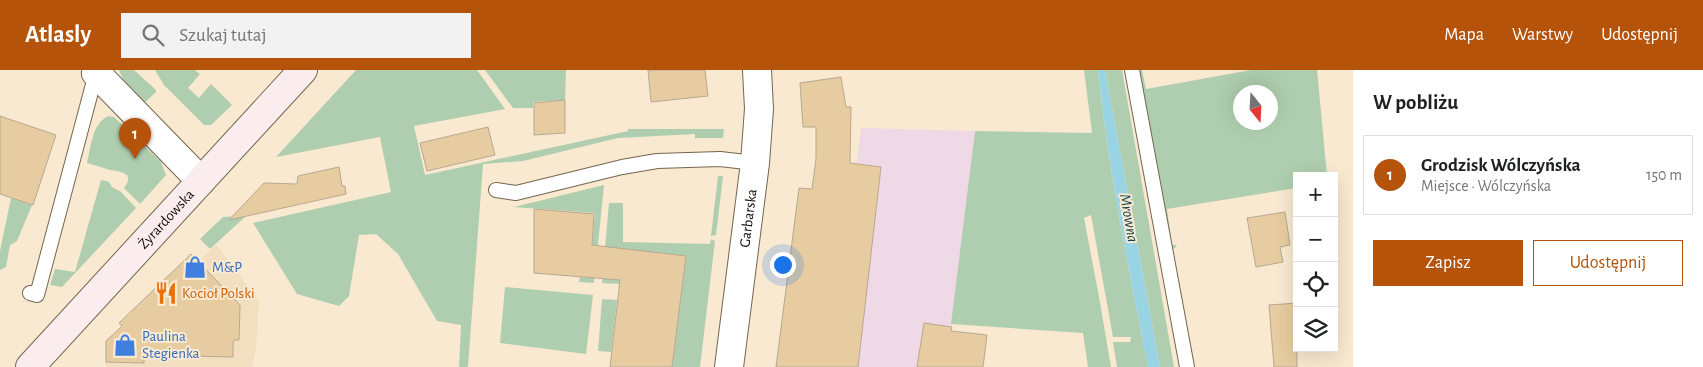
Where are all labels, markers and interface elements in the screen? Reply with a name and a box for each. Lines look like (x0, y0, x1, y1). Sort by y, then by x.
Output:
search box (121, 13, 471, 58)
icon: search (139, 21, 167, 49)
text: Atlasly (25, 23, 91, 47)
text: Szukaj tutaj (179, 26, 267, 45)
text: Mapa (1444, 26, 1484, 44)
text: Warstwy (1512, 26, 1573, 44)
text: Udostępnij (1601, 26, 1678, 44)
north arrow (1233, 85, 1278, 130)
text: W pobliżu (1373, 92, 1458, 113)
pin: 1 (119, 118, 151, 159)
text: Grodzisk Wólczyńska (1421, 156, 1581, 175)
text: 1 (1387, 167, 1393, 183)
text: 150 m (1646, 167, 1682, 183)
map controls (1293, 172, 1338, 352)
button: + (1293, 172, 1338, 217)
text: Miejsce · Wólczyńska (1421, 178, 1551, 194)
street label: Żyrardowska (134, 186, 197, 252)
street label: Garbarska (737, 188, 759, 248)
water label: Mrowna (1117, 193, 1141, 243)
button: − (1293, 217, 1338, 262)
button: Zapisz (1373, 240, 1523, 286)
button: Udostępnij (1533, 240, 1683, 286)
your location (770, 252, 796, 278)
shop icon: M&P (182, 254, 208, 280)
place label: M&P (212, 260, 242, 275)
button: locate (1293, 262, 1338, 307)
restaurant icon: Kocioł Polski (153, 280, 179, 306)
place label: Kocioł Polski (182, 286, 255, 301)
button: layers (1293, 307, 1338, 352)
place label: Paulina Stegienka (142, 329, 200, 361)
shop icon: Paulina Stegienka (112, 332, 138, 358)

